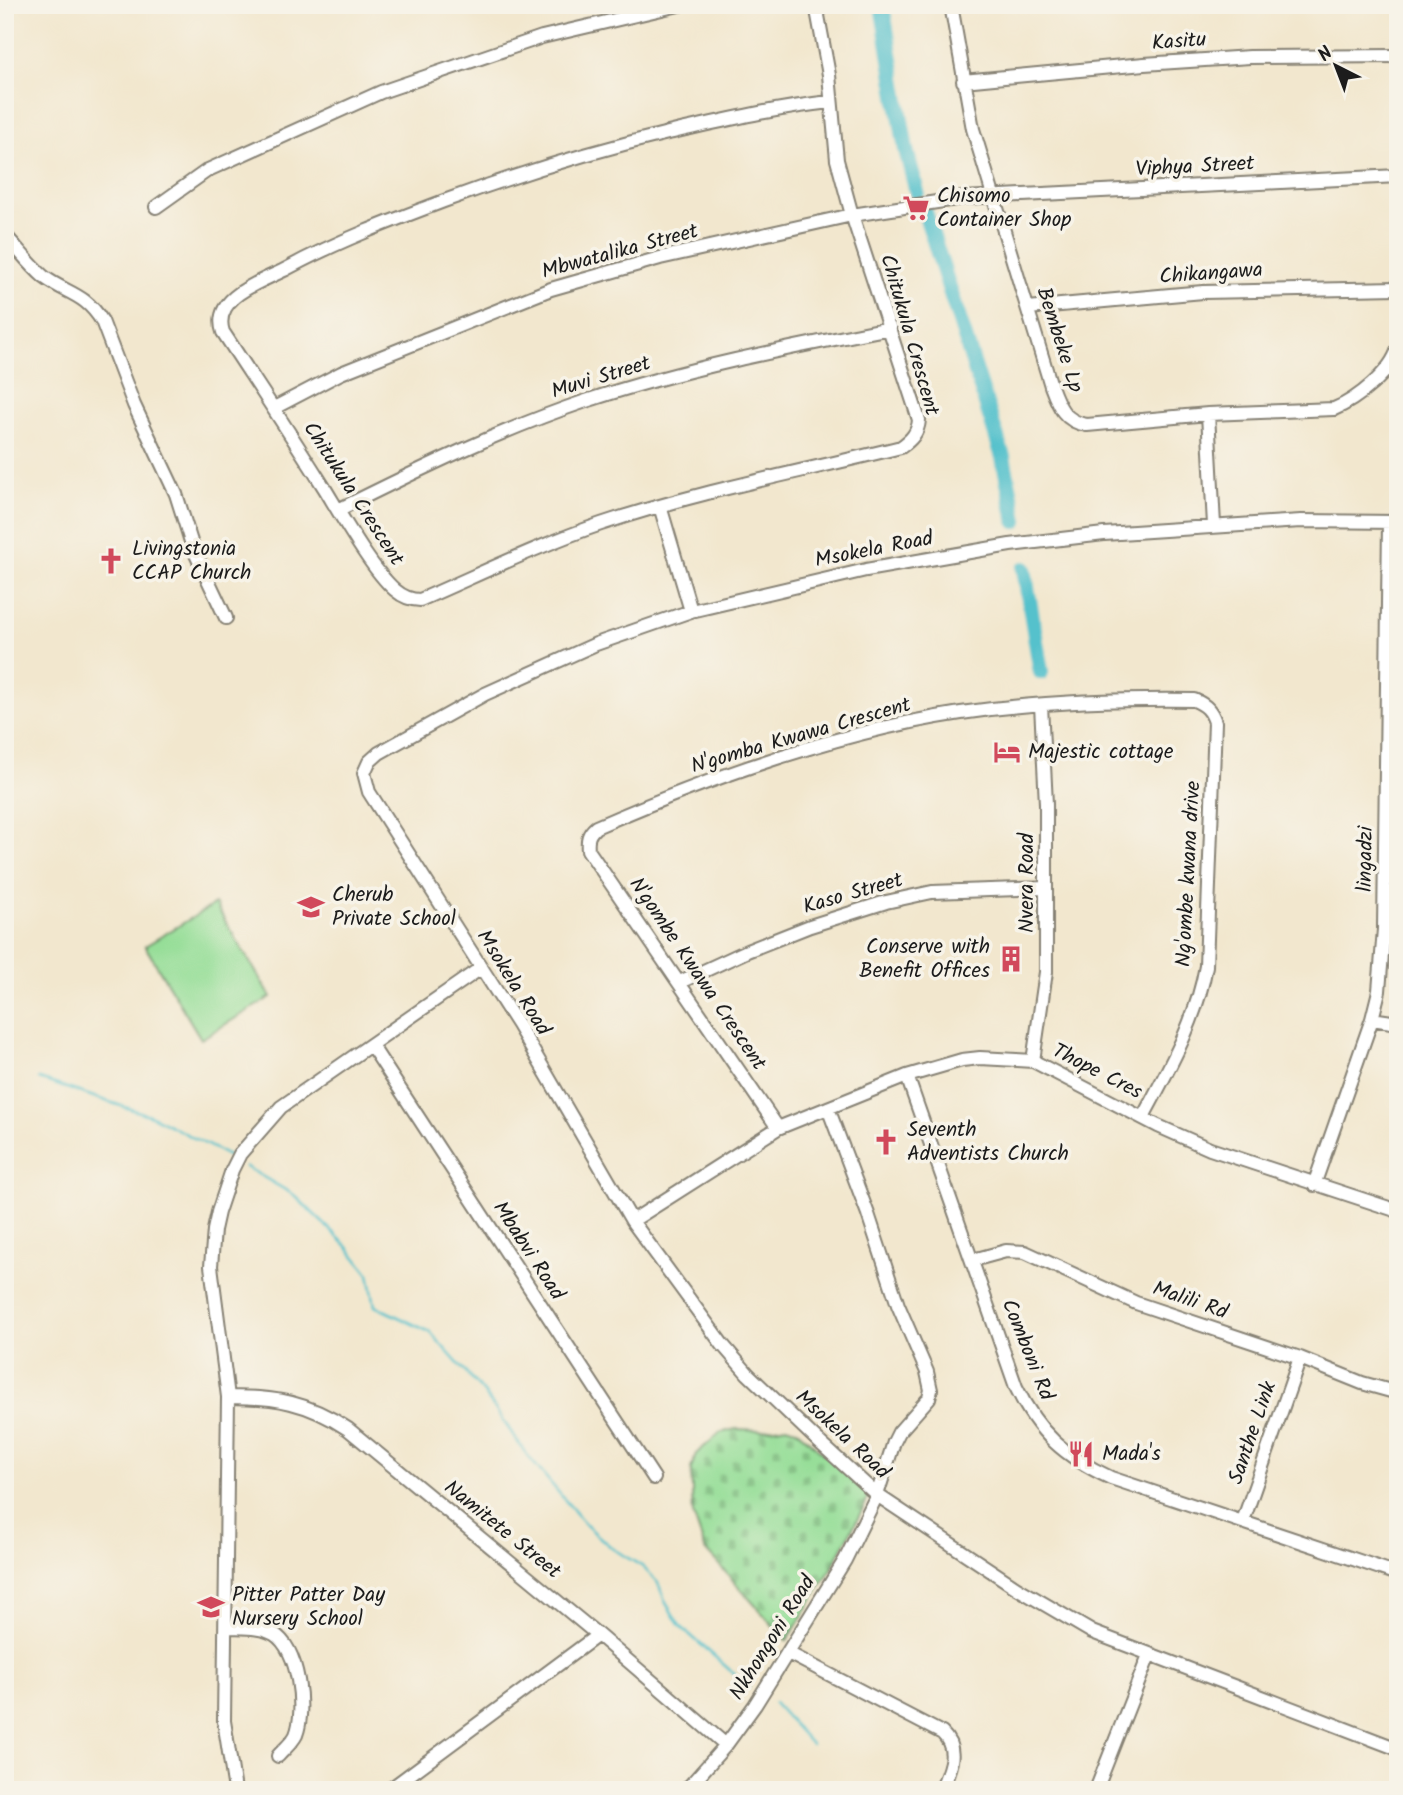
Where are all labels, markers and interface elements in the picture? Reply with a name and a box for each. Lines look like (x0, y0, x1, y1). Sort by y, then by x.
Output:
street label: Kasitu (1151, 24, 1207, 60)
north arrow (1302, 32, 1372, 102)
text: N (1311, 40, 1340, 70)
street label: Viphya Street (1135, 147, 1256, 187)
place label: Chisomo Container Shop (937, 180, 1071, 237)
supermarket icon: Chisomo Container Shop (901, 193, 931, 223)
street label: Mbwatalika Street (538, 215, 703, 289)
street label: Chitukula Crescent (870, 250, 948, 420)
street label: Chikangawa (1158, 254, 1264, 294)
street label: Bembeke Lp (1026, 283, 1092, 397)
street label: Muvi Street (547, 347, 656, 409)
street label: Chitukula Crescent (294, 415, 413, 574)
street label: Msokela Road (812, 522, 936, 578)
place label: Livingstonia CCAP Church (132, 533, 251, 590)
church icon: Livingstonia CCAP Church (96, 546, 126, 576)
street label: N'gomba Kwawa Crescent (687, 689, 916, 783)
place label: Majestic cottage (1028, 736, 1174, 769)
hotel icon: Majestic cottage (992, 737, 1022, 767)
street label: Ng'ombe kwana drive (1168, 780, 1210, 968)
street label: lingadzi (1349, 825, 1383, 892)
street label: Nvera Road (1011, 833, 1044, 933)
street label: Kaso Street (799, 864, 908, 924)
street label: N'gombe Kwawa Crescent (620, 871, 775, 1078)
place label: Cherub Private School (332, 879, 456, 936)
school or university icon: Cherub Private School (296, 892, 326, 922)
street label: Msokela Road (467, 923, 559, 1043)
place label: Conserve with Benefit Offices (859, 931, 990, 988)
building icon: Conserve with Benefit Offices (996, 944, 1026, 974)
street label: Thope Cres (1046, 1035, 1148, 1109)
place label: Seventh Adventists Church (907, 1114, 1069, 1171)
church icon: Seventh Adventists Church (871, 1127, 901, 1157)
street label: Mbabvi Road (483, 1195, 573, 1308)
street label: Malili Rd (1148, 1273, 1233, 1329)
street label: Comboni Rd (992, 1294, 1062, 1406)
street label: Santhe Link (1220, 1377, 1286, 1489)
street label: Msokela Road (787, 1382, 897, 1488)
place label: Mada's (1102, 1438, 1161, 1471)
restaurant icon: Mada's (1066, 1439, 1096, 1469)
street label: Namitete Street (436, 1472, 568, 1588)
street label: Nkhongoni Road (721, 1569, 825, 1707)
place label: Pitter Patter Day Nursery School (232, 1579, 385, 1636)
school or university icon: Pitter Patter Day Nursery School (196, 1592, 226, 1622)

